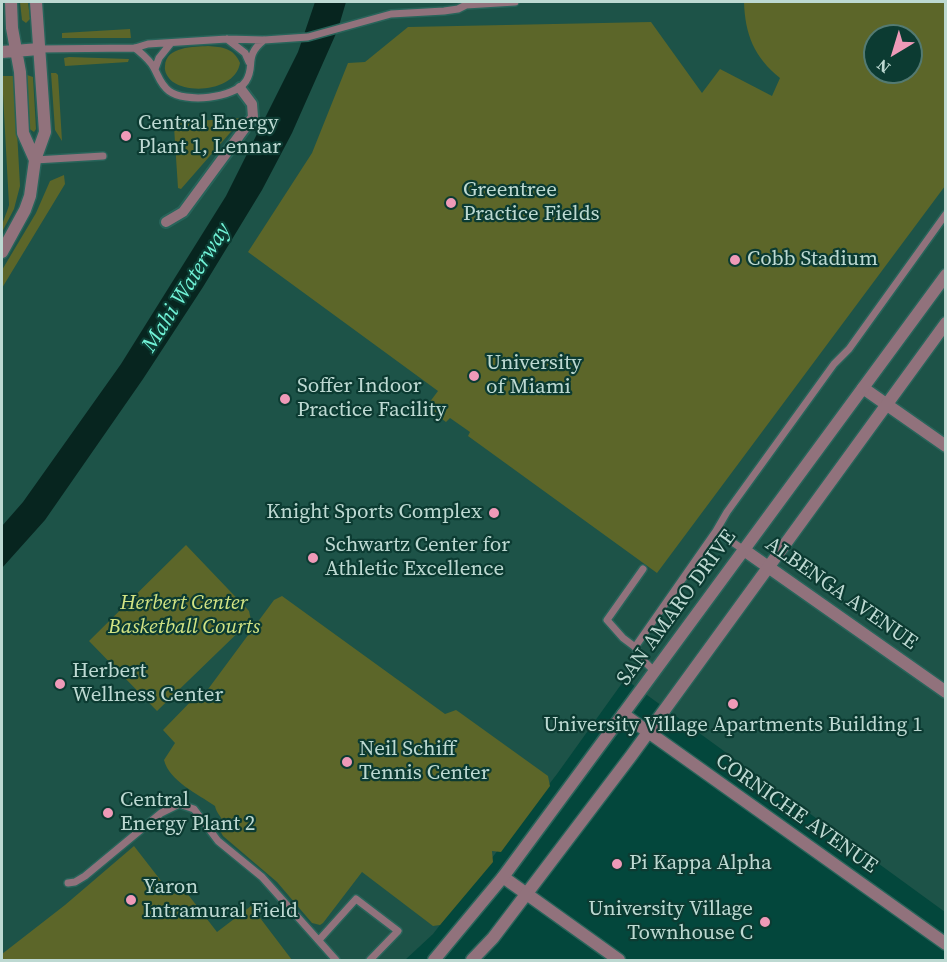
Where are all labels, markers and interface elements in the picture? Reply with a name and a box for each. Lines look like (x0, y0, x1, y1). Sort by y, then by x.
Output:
north arrow (863, 24, 923, 84)
text: N (872, 54, 895, 79)
place label: Central Energy Plant 1, Lennar (138, 111, 281, 161)
marker: Central Energy Plant 1, Lennar (119, 129, 133, 143)
place label: Greentree Practice Fields (463, 178, 600, 228)
marker: Greentree Practice Fields (444, 196, 458, 210)
water label: Mahi Waterway (137, 219, 237, 357)
place label: Cobb Stadium (747, 247, 878, 273)
marker: Cobb Stadium (728, 253, 742, 267)
place label: University of Miami (486, 351, 582, 401)
marker: University of Miami (467, 369, 481, 383)
place label: Soffer Indoor Practice Facility (297, 374, 446, 424)
marker: Soffer Indoor Practice Facility (278, 392, 292, 406)
place label: Knight Sports Complex (266, 500, 482, 526)
marker: Knight Sports Complex (487, 506, 501, 520)
street label: SAN AMARO DRIVE (612, 525, 742, 691)
street label: ALBENGA AVENUE (760, 532, 922, 656)
place label: Schwartz Center for Athletic Excellence (325, 533, 510, 583)
marker: Schwartz Center for Athletic Excellence (306, 551, 320, 565)
park label: Herbert Center Basketball Courts (108, 591, 260, 641)
place label: Herbert Wellness Center (72, 659, 223, 709)
marker: Herbert Wellness Center (53, 677, 67, 691)
marker: University Village Apartments Building 1 (726, 697, 740, 711)
place label: University Village Apartments Building 1 (543, 713, 923, 739)
place label: Neil Schiff Tennis Center (359, 737, 490, 787)
street label: CORNICHE AVENUE (710, 749, 882, 879)
marker: Neil Schiff Tennis Center (340, 755, 354, 769)
place label: Central Energy Plant 2 (120, 788, 255, 838)
marker: Central Energy Plant 2 (101, 806, 115, 820)
place label: Pi Kappa Alpha (629, 851, 772, 877)
marker: Pi Kappa Alpha (610, 857, 624, 871)
place label: Yaron Intramural Field (143, 875, 298, 925)
marker: Yaron Intramural Field (124, 893, 138, 907)
place label: University Village Townhouse C (588, 897, 753, 947)
marker: University Village Townhouse C (758, 915, 772, 929)

